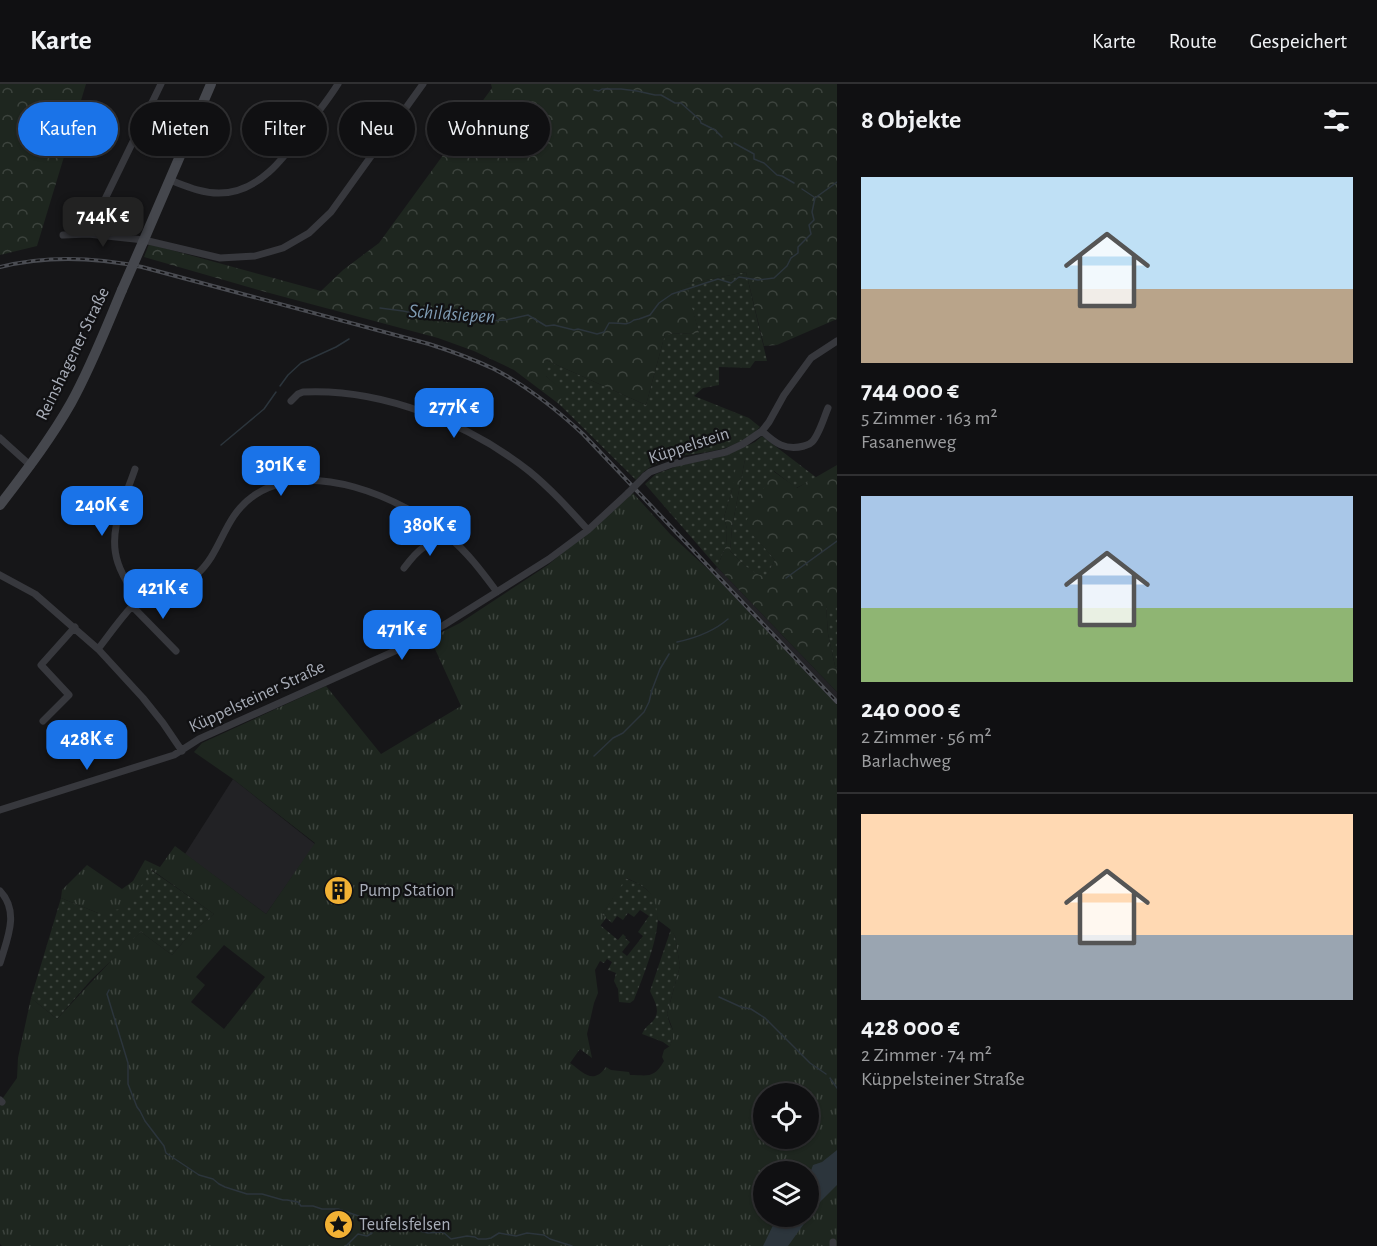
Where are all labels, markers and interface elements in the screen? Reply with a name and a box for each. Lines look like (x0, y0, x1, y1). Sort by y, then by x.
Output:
text: Karte (30, 27, 92, 55)
text: Karte (1092, 31, 1136, 52)
text: Route (1169, 31, 1217, 52)
text: Gespeichert (1250, 31, 1347, 52)
chip: Kaufen (18, 102, 118, 156)
chip: Mieten (130, 102, 230, 156)
chip: Filter (242, 102, 327, 156)
chip: Neu (339, 102, 415, 156)
chip: Wohnung (427, 102, 550, 156)
icon: filters (1320, 104, 1353, 137)
text: 8 Objekte (861, 107, 961, 133)
pin: 744K € (54, 197, 152, 248)
text: 744K € (77, 206, 129, 226)
icon: home (1053, 216, 1161, 324)
street label: Reinshagener Straße (33, 285, 113, 423)
water label: Schildsiepen (408, 301, 496, 327)
text: 744 000 € (861, 377, 959, 403)
pin: 277K € (405, 388, 503, 439)
text: 277K € (429, 397, 479, 417)
text: 5 Zimmer · 163 m² (861, 408, 998, 428)
street label: Küppelstein (646, 424, 732, 468)
text: Fasanenweg (861, 432, 956, 452)
pin: 301K € (232, 446, 330, 497)
text: 301K € (256, 455, 306, 475)
pin: 240K € (53, 486, 151, 537)
text: 240K € (75, 495, 129, 515)
pin: 380K € (381, 506, 479, 557)
text: 380K € (404, 515, 456, 535)
icon: home (1053, 535, 1161, 643)
pin: 421K € (114, 569, 212, 620)
text: 421K € (138, 578, 188, 598)
pin: 471K € (353, 610, 451, 661)
text: 471K € (377, 619, 427, 639)
street label: Küppelsteiner Straße (186, 658, 328, 736)
text: 240 000 € (861, 696, 961, 722)
pin: 428K € (38, 720, 136, 771)
text: 2 Zimmer · 56 m² (861, 727, 992, 747)
text: 428K € (60, 729, 114, 749)
text: Barlachweg (861, 751, 951, 771)
icon: home (1053, 853, 1161, 961)
building icon: Pump Station (322, 875, 354, 907)
place label: Pump Station (359, 882, 454, 900)
text: 428 000 € (861, 1014, 960, 1040)
text: 2 Zimmer · 74 m² (861, 1045, 992, 1065)
text: Küppelsteiner Straße (861, 1069, 1025, 1089)
map controls (753, 1083, 819, 1227)
button: locate (753, 1083, 819, 1149)
button: layers (753, 1161, 819, 1227)
place icon: Teufelsfelsen (322, 1209, 354, 1241)
place label: Teufelsfelsen (359, 1216, 451, 1234)

